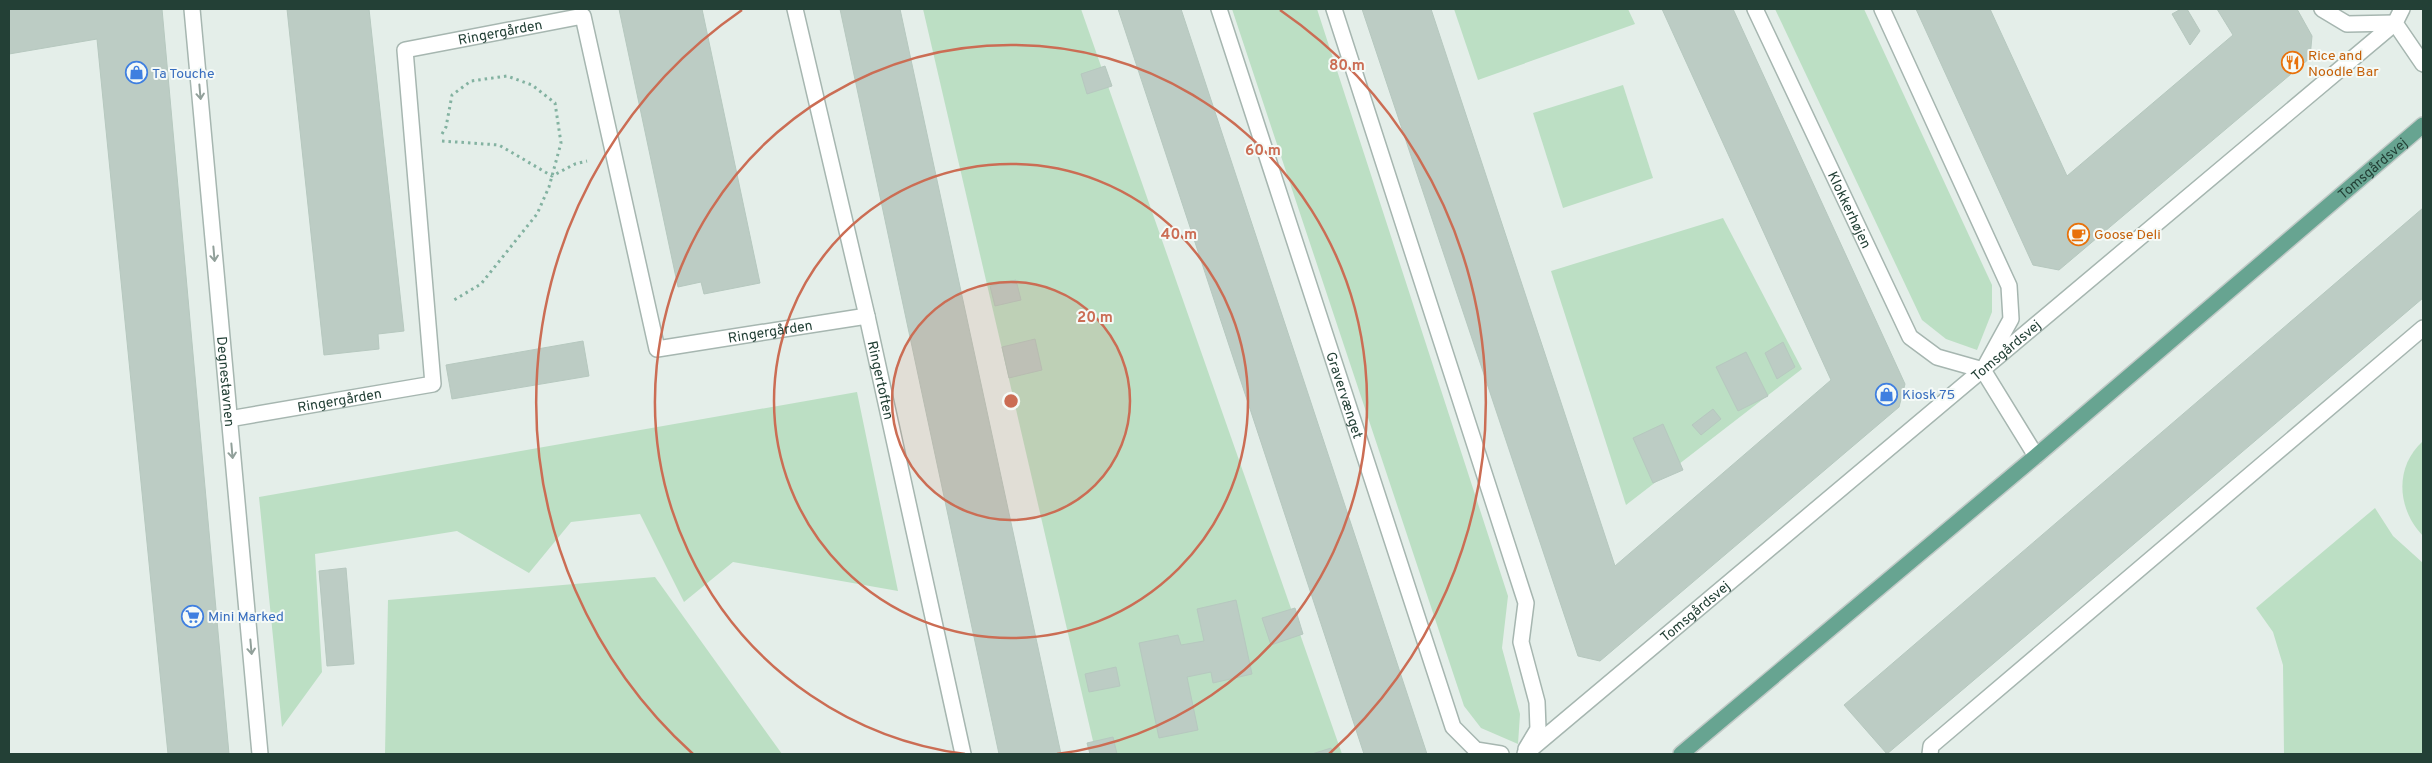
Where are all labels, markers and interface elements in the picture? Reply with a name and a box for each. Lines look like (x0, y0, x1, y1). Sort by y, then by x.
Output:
street label: Ringergården (457, 17, 544, 50)
place label: Rice and Noodle Bar (2308, 48, 2379, 81)
restaurant icon: Rice and Noodle Bar (2280, 51, 2304, 75)
text: 80 m (1329, 57, 1365, 76)
shop icon: Ta Touche (124, 61, 148, 85)
place label: Ta Touche (152, 66, 215, 83)
one-way arrow (195, 84, 205, 100)
street label: Tomsgårdsvej (2335, 135, 2411, 204)
text: 60 m (1245, 142, 1281, 161)
street label: Klokkerhøjen (1823, 169, 1874, 252)
cafe icon: Goose Deli (2066, 222, 2090, 246)
text: 40 m (1161, 226, 1197, 245)
place label: Goose Deli (2094, 227, 2161, 244)
one-way arrow (210, 246, 219, 262)
text: 20 m (1077, 309, 1113, 328)
street label: Tomsgårdsvej (1968, 317, 2045, 385)
street label: Ringergården (727, 318, 814, 348)
street label: Degnestavnen (212, 336, 237, 427)
street label: Ringertoften (863, 339, 897, 422)
street label: Gravervænget (1321, 350, 1365, 441)
shop icon: Kiosk 75 (1874, 382, 1898, 406)
street label: Ringergården (296, 386, 383, 417)
place label: Kiosk 75 (1902, 387, 1955, 404)
centre of rings (1002, 392, 1020, 410)
one-way arrow (227, 442, 237, 458)
street label: Tomsgårdsvej (1658, 578, 1734, 646)
supermarket icon: Mini Marked (180, 604, 204, 628)
place label: Mini Marked (208, 609, 284, 626)
one-way arrow (246, 639, 255, 655)

